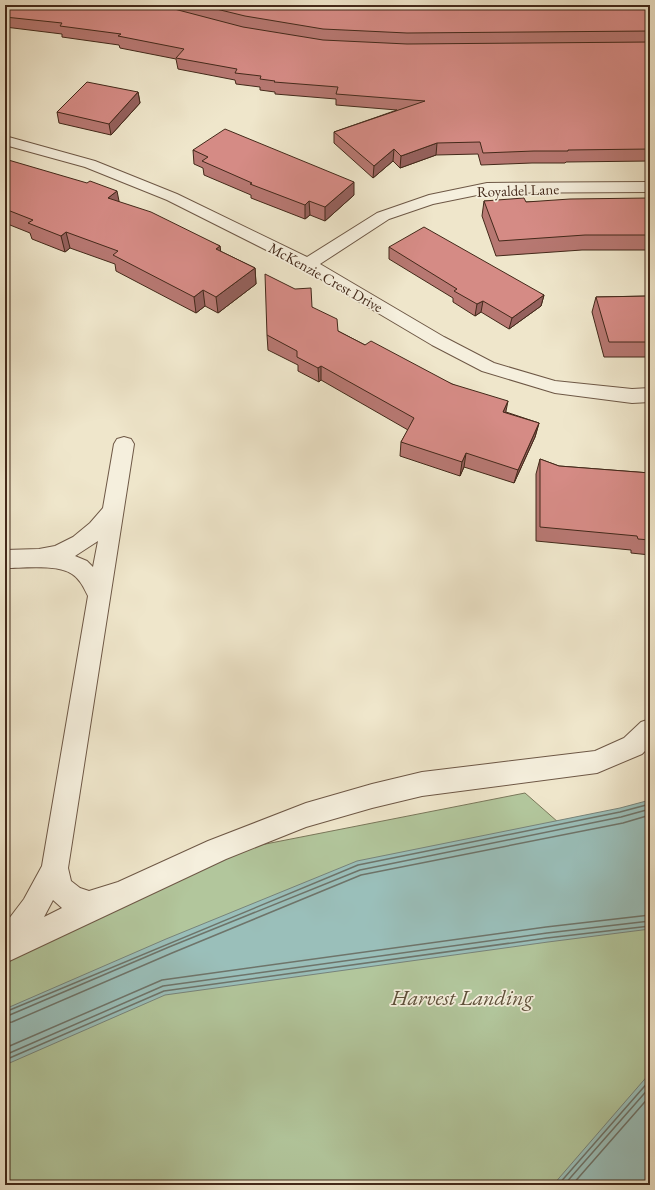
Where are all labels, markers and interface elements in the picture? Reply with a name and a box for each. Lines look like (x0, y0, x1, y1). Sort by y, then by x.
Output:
street label: Royaldel Lane (477, 179, 560, 201)
street label: McKenzie Crest Drive (266, 238, 387, 316)
park label: Harvest Landing (390, 983, 534, 1012)

